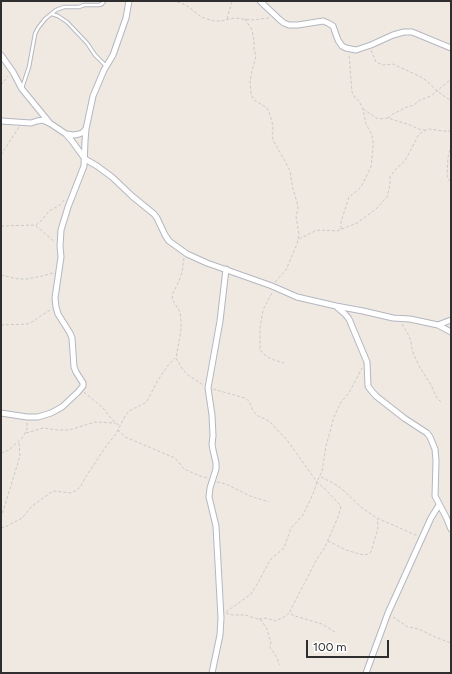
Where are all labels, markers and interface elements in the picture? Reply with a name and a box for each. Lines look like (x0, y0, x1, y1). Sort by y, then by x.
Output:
scale bar (308, 632, 391, 658)
text: 100 m (313, 640, 347, 654)

